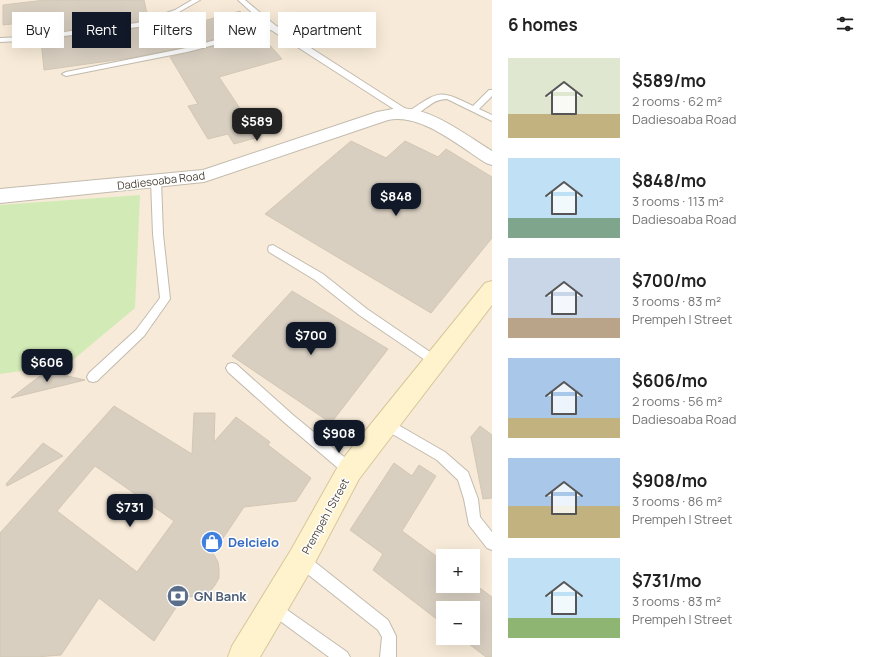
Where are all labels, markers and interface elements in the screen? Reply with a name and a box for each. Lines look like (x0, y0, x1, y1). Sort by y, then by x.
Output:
chip: Buy (12, 12, 64, 48)
chip: Rent (72, 12, 131, 48)
chip: Filters (139, 12, 206, 48)
chip: New (214, 12, 270, 48)
chip: Apartment (278, 12, 376, 48)
text: 6 homes (508, 13, 578, 36)
icon: filters (834, 13, 856, 35)
text: $589/mo (632, 69, 706, 92)
icon: home (540, 74, 588, 122)
text: 2 rooms · 62 m² (632, 92, 722, 110)
pin: $589 (233, 108, 281, 142)
text: Dadiesoaba Road (632, 110, 736, 128)
text: $589 (241, 112, 273, 130)
street label: Dadiesoaba Road (116, 167, 206, 193)
text: $848/mo (632, 169, 706, 192)
icon: home (540, 174, 588, 222)
pin: $848 (372, 183, 420, 217)
text: $848 (380, 187, 412, 205)
text: 3 rooms · 113 m² (632, 192, 724, 210)
text: Dadiesoaba Road (632, 210, 736, 228)
text: $700/mo (632, 269, 707, 292)
icon: home (540, 274, 588, 322)
text: 3 rooms · 83 m² (632, 292, 721, 310)
text: Prempeh I Street (632, 310, 732, 328)
pin: $700 (287, 322, 335, 356)
text: $700 (295, 326, 327, 344)
pin: $606 (23, 349, 71, 383)
text: $606 (31, 353, 63, 371)
text: $606/mo (632, 369, 708, 392)
icon: home (540, 374, 588, 422)
text: 2 rooms · 56 m² (632, 392, 722, 410)
text: Dadiesoaba Road (632, 410, 736, 428)
pin: $908 (315, 420, 363, 454)
text: $908 (323, 424, 355, 442)
text: $908/mo (632, 469, 707, 492)
icon: home (540, 474, 588, 522)
street label: Prempeh I Street (298, 475, 352, 557)
text: 3 rooms · 86 m² (632, 492, 722, 510)
pin: $731 (106, 494, 154, 528)
text: $731 (116, 498, 144, 516)
text: Prempeh I Street (632, 510, 732, 528)
shop icon: Delcielo (199, 529, 225, 555)
place label: Delcielo (228, 533, 279, 551)
map controls (436, 549, 480, 645)
button: + (436, 549, 480, 593)
text: $731/mo (632, 569, 702, 592)
icon: home (540, 574, 588, 622)
bank icon: GN Bank (165, 583, 191, 609)
place label: GN Bank (194, 587, 247, 605)
text: 3 rooms · 83 m² (632, 592, 721, 610)
button: − (436, 601, 480, 645)
text: Prempeh I Street (632, 610, 732, 628)

